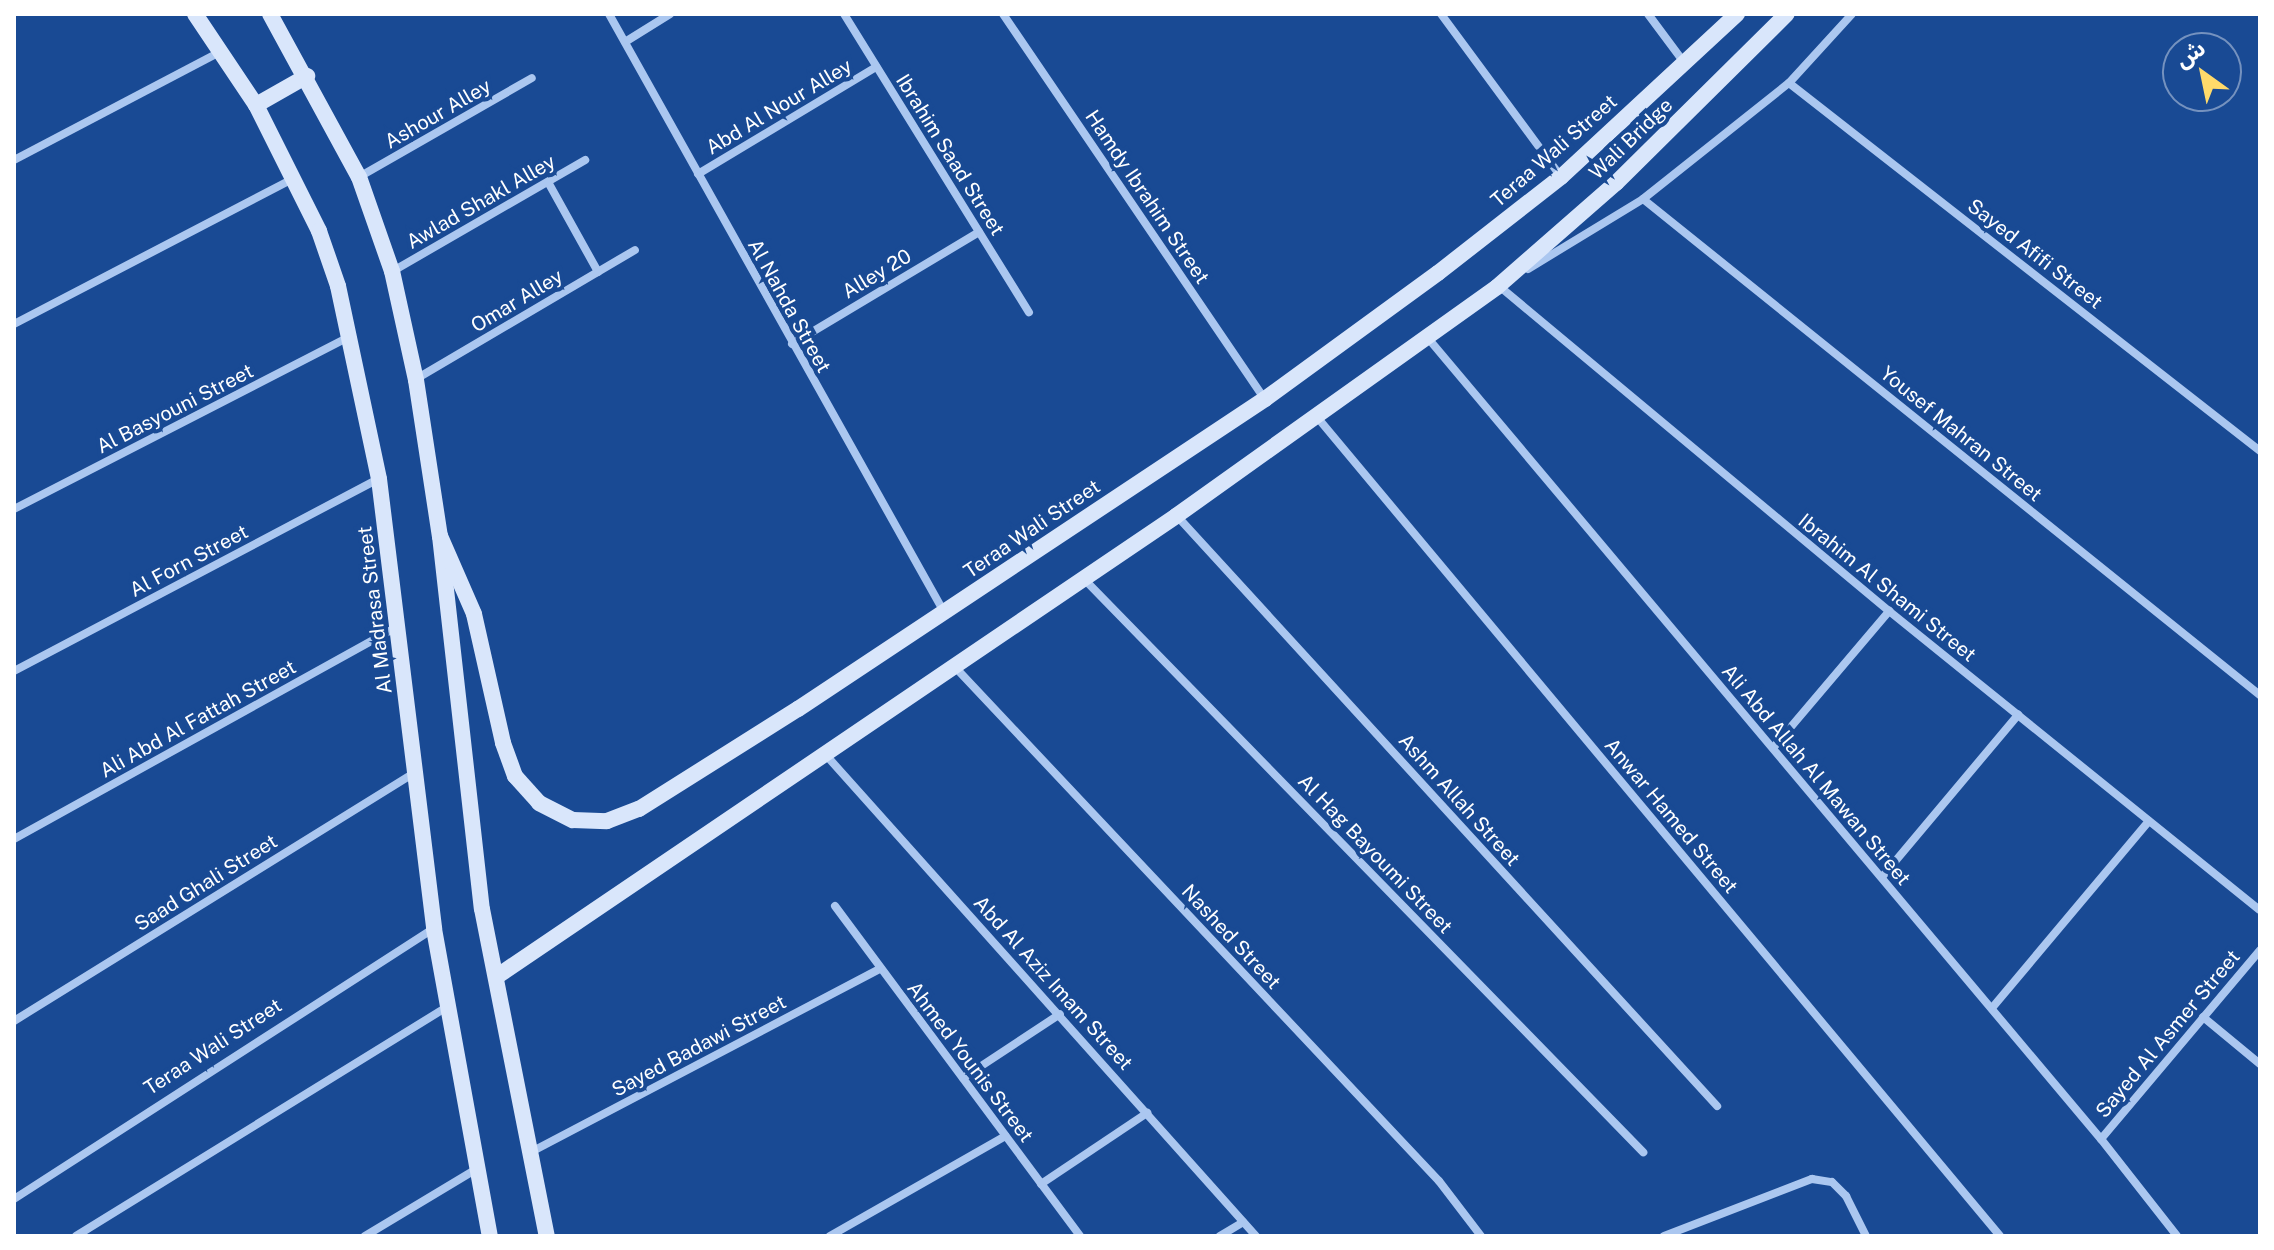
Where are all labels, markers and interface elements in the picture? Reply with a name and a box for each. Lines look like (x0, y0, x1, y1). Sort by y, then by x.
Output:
north arrow (2162, 32, 2242, 112)
text: ش (2170, 34, 2210, 73)
street label: Abd Al Nour Alley (702, 54, 856, 160)
street label: Ibrahim Saad Street (891, 70, 1009, 240)
street label: Ashour Alley (381, 74, 495, 154)
street label: Teraa Wali Street (1486, 90, 1622, 212)
street label: Wali Bridge (1584, 93, 1678, 185)
street label: Hamdy Ibrahim Street (1080, 106, 1214, 288)
street label: Awlad Shakl Alley (402, 150, 560, 254)
street label: Sayed Afifi Street (1963, 194, 2107, 314)
street label: Al Nahda Street (742, 235, 836, 377)
street label: Alley 20 (838, 244, 916, 304)
street label: Omar Alley (467, 264, 567, 338)
street label: Al Basyouni Street (93, 359, 257, 459)
street label: Yousef Mahran Street (1875, 361, 2047, 507)
street label: Teraa Wali Street (959, 474, 1105, 584)
street label: Ibrahim Al Shami Street (1793, 509, 1981, 667)
street label: Al Forn Street (126, 520, 252, 602)
street label: Al Madrasa Street (353, 525, 397, 695)
street label: Ali Abd Al Fattah Street (96, 655, 300, 783)
street label: Ali Abd Allah Al Mawan Street (1716, 660, 1916, 890)
street label: Ashm Allah Street (1393, 729, 1525, 871)
street label: Anwar Hamed Street (1599, 734, 1743, 898)
street label: Al Hag Bayoumi Street (1293, 769, 1457, 939)
street label: Saad Ghali Street (130, 829, 282, 937)
street label: Nashed Street (1176, 880, 1286, 994)
street label: Abd Al Aziz Imam Street (969, 891, 1137, 1075)
street label: Sayed Al Asmer Street (2091, 945, 2245, 1123)
street label: Ahmed Younis Street (902, 977, 1038, 1147)
street label: Sayed Badawi Street (608, 990, 790, 1102)
street label: Teraa Wali Street (140, 993, 286, 1101)

